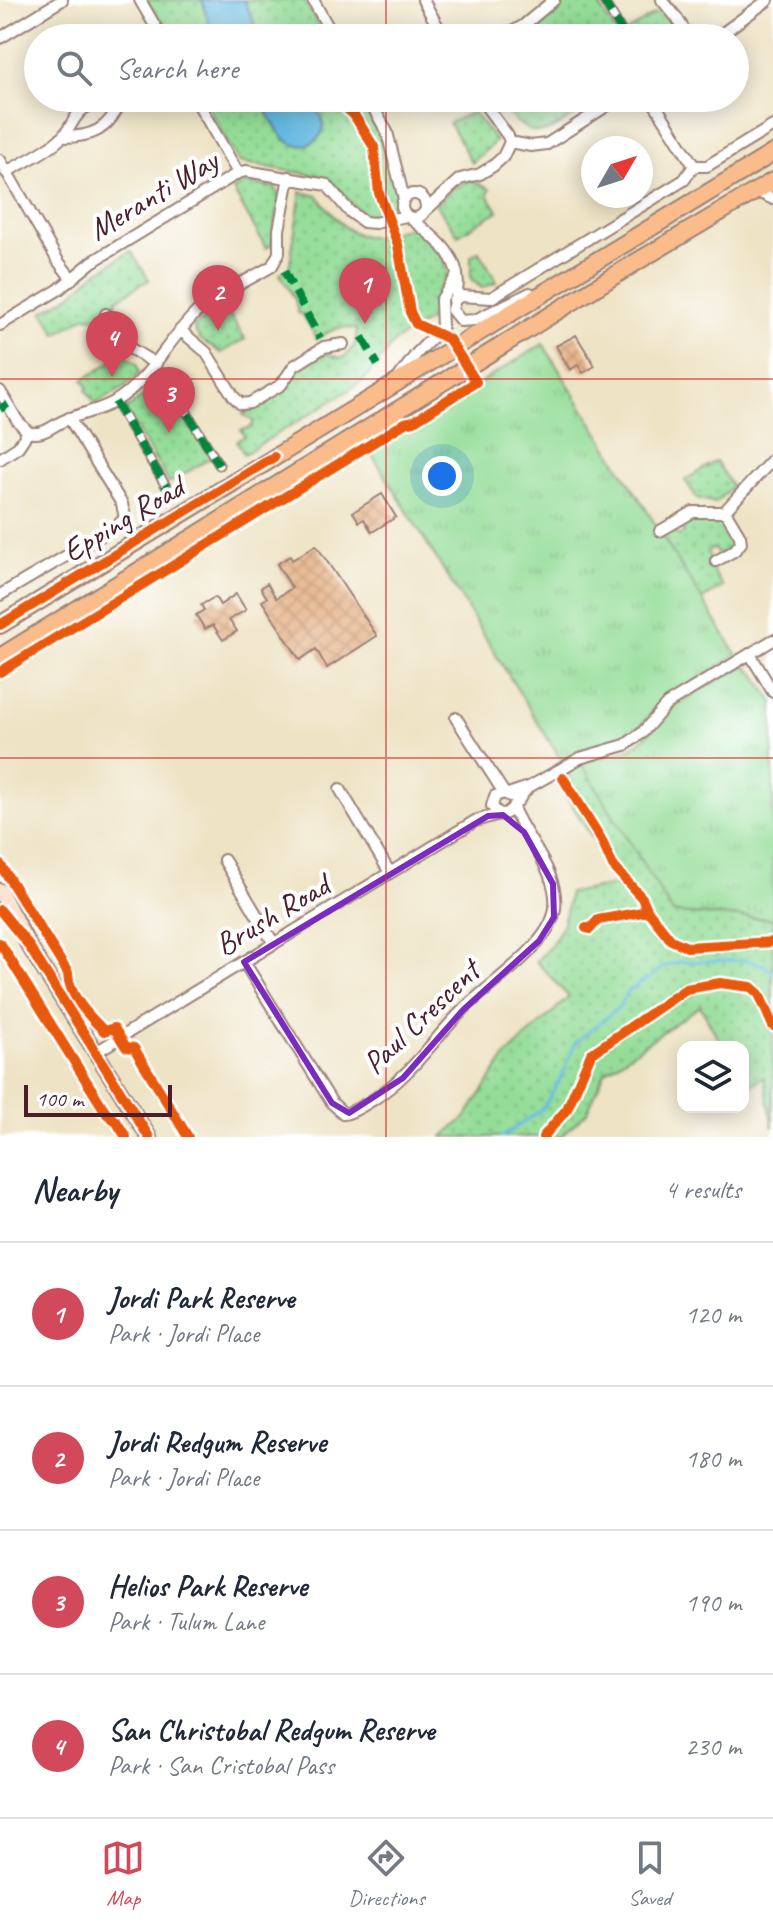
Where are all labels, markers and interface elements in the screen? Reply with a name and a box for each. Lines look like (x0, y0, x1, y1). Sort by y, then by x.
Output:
search box (24, 24, 749, 112)
icon: search (52, 46, 96, 90)
text: Search here (116, 49, 238, 87)
north arrow (581, 136, 653, 208)
street label: Meranti Way (81, 139, 228, 250)
pin: 1 (339, 258, 391, 324)
pin: 2 (192, 265, 244, 331)
pin: 4 (86, 311, 138, 377)
pin: 3 (143, 367, 195, 433)
your location (422, 456, 462, 496)
street label: Epping Road (55, 464, 196, 571)
street label: Brush Road (207, 863, 340, 965)
street label: Paul Crescent (354, 948, 491, 1083)
map controls (677, 1041, 749, 1113)
button: layers (677, 1041, 749, 1113)
scale bar (24, 1081, 172, 1117)
text: 100 m (36, 1085, 83, 1113)
text: Nearby (32, 1168, 118, 1211)
text: 4 results (665, 1173, 741, 1206)
text: Jordi Park Reserve (108, 1279, 294, 1317)
text: 1 (52, 1298, 64, 1331)
text: 120 m (685, 1298, 741, 1331)
text: Park · Jordi Place (108, 1317, 259, 1350)
text: Jordi Redgum Reserve (108, 1423, 326, 1461)
text: 2 (52, 1442, 64, 1475)
text: 180 m (685, 1442, 741, 1475)
text: Park · Jordi Place (108, 1461, 259, 1494)
text: Helios Park Reserve (108, 1567, 307, 1605)
text: 3 (52, 1586, 64, 1619)
text: 190 m (685, 1586, 741, 1619)
text: Park · Tulum Lane (108, 1605, 264, 1638)
text: San Christobal Redgum Reserve (108, 1711, 435, 1749)
text: 4 (52, 1730, 64, 1763)
text: 230 m (685, 1730, 741, 1763)
text: Park · San Cristobal Pass (108, 1749, 334, 1782)
tab: Map (101, 1836, 145, 1912)
tab: Directions (348, 1836, 425, 1912)
tab: Saved (628, 1836, 672, 1912)

